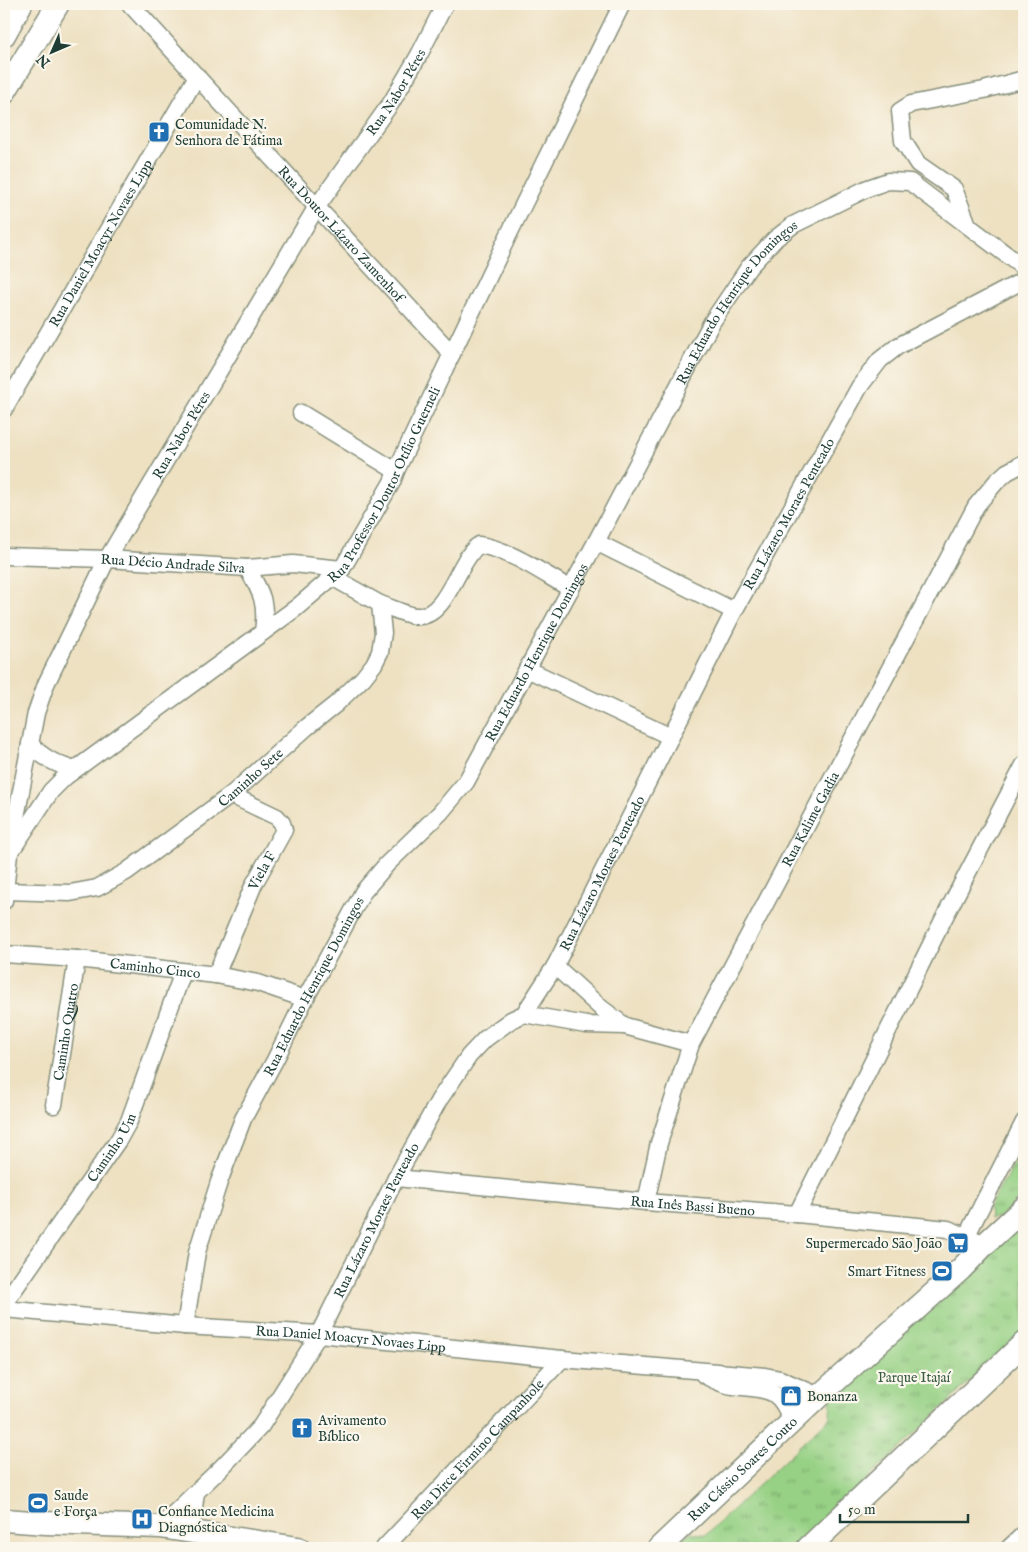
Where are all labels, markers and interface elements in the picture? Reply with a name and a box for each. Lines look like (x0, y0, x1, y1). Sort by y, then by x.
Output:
north arrow (28, 28, 78, 78)
street label: Rua Nabor Péres (363, 46, 431, 139)
text: N (33, 50, 55, 72)
place label: Comunidade N. Senhora de Fátima (175, 116, 283, 150)
church icon: Comunidade N. Senhora de Fátima (147, 120, 171, 144)
street label: Rua Daniel Moacyr Novaes Lipp (45, 156, 157, 331)
street label: Rua Doutor Lázaro Zamenhof (273, 163, 409, 308)
street label: Rua Eduardo Henrique Domingos (673, 216, 801, 388)
street label: Rua Professor Doutor Otílio Guerneli (324, 384, 445, 587)
street label: Rua Nabor Péres (149, 388, 215, 483)
street label: Rua Lázaro Moraes Penteado (740, 435, 839, 593)
street label: Rua Décio Andrade Silva (100, 551, 246, 578)
street label: Rua Eduardo Henrique Domingos (482, 561, 593, 745)
street label: Caminho Sete (215, 744, 288, 812)
street label: Rua Kalime Gadia (778, 768, 844, 870)
street label: Rua Lázaro Moraes Penteado (556, 792, 650, 954)
street label: Viela F (244, 849, 280, 894)
street label: Rua Eduardo Henrique Domingos (260, 894, 369, 1080)
street label: Caminho Cinco (109, 955, 202, 983)
street label: Caminho Quatro (50, 982, 83, 1082)
street label: Caminho Um (84, 1111, 141, 1186)
street label: Rua Lázaro Moraes Penteado (330, 1139, 424, 1301)
street label: Rua Inês Bassi Bueno (630, 1193, 756, 1221)
supermarket icon: Supermercado São João (946, 1231, 970, 1255)
place label: Supermercado São João (806, 1235, 942, 1253)
sports icon: Smart Fitness (930, 1259, 954, 1283)
place label: Smart Fitness (848, 1263, 926, 1281)
street label: Rua Daniel Moacyr Novaes Lipp (255, 1322, 447, 1357)
park label: Parque Itajaí (878, 1369, 952, 1387)
street label: Rua Dirce Firmino Campanhole (408, 1375, 549, 1524)
shop icon: Bonanza (779, 1384, 803, 1408)
place label: Bonanza (807, 1388, 858, 1406)
place label: Avivamento Bíblico (317, 1412, 387, 1446)
street label: Rua Cássio Soares Couto (684, 1413, 802, 1526)
church icon: Avivamento Bíblico (290, 1416, 314, 1440)
place label: Saude e Força (54, 1487, 98, 1521)
sports icon: Saude e Força (26, 1491, 50, 1515)
scale bar (840, 1492, 968, 1524)
text: 50 m (848, 1500, 876, 1519)
place label: Confiance Medicina Diagnóstica (158, 1503, 275, 1537)
hospital icon: Confiance Medicina Diagnóstica (130, 1507, 154, 1531)

